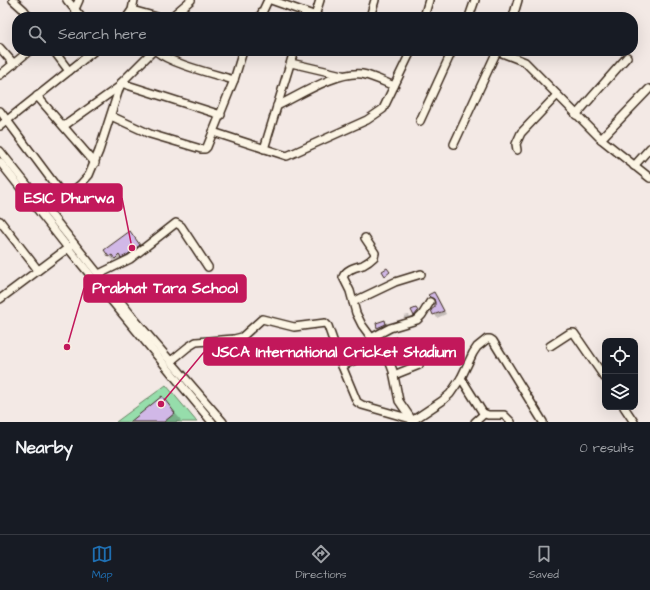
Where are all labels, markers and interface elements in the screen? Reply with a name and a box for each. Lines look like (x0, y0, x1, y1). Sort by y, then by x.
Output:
search box (12, 12, 638, 56)
icon: search (26, 23, 48, 45)
text: Search here (58, 24, 147, 45)
callout: ESIC Dhurwa (16, 184, 122, 211)
text: ESIC Dhurwa (24, 188, 114, 209)
callout: Prabhat Tara School (84, 275, 246, 302)
text: Prabhat Tara School (92, 278, 238, 299)
callout: JSCA International Cricket Stadium (204, 338, 464, 365)
map controls (602, 338, 638, 410)
button: locate (602, 338, 638, 374)
text: JSCA International Cricket Stadium (211, 342, 456, 363)
button: layers (602, 374, 638, 410)
text: Nearby (16, 436, 73, 460)
text: 0 results (579, 439, 634, 457)
tab: Map (91, 543, 113, 582)
tab: Directions (295, 543, 347, 582)
tab: Saved (529, 543, 559, 582)

